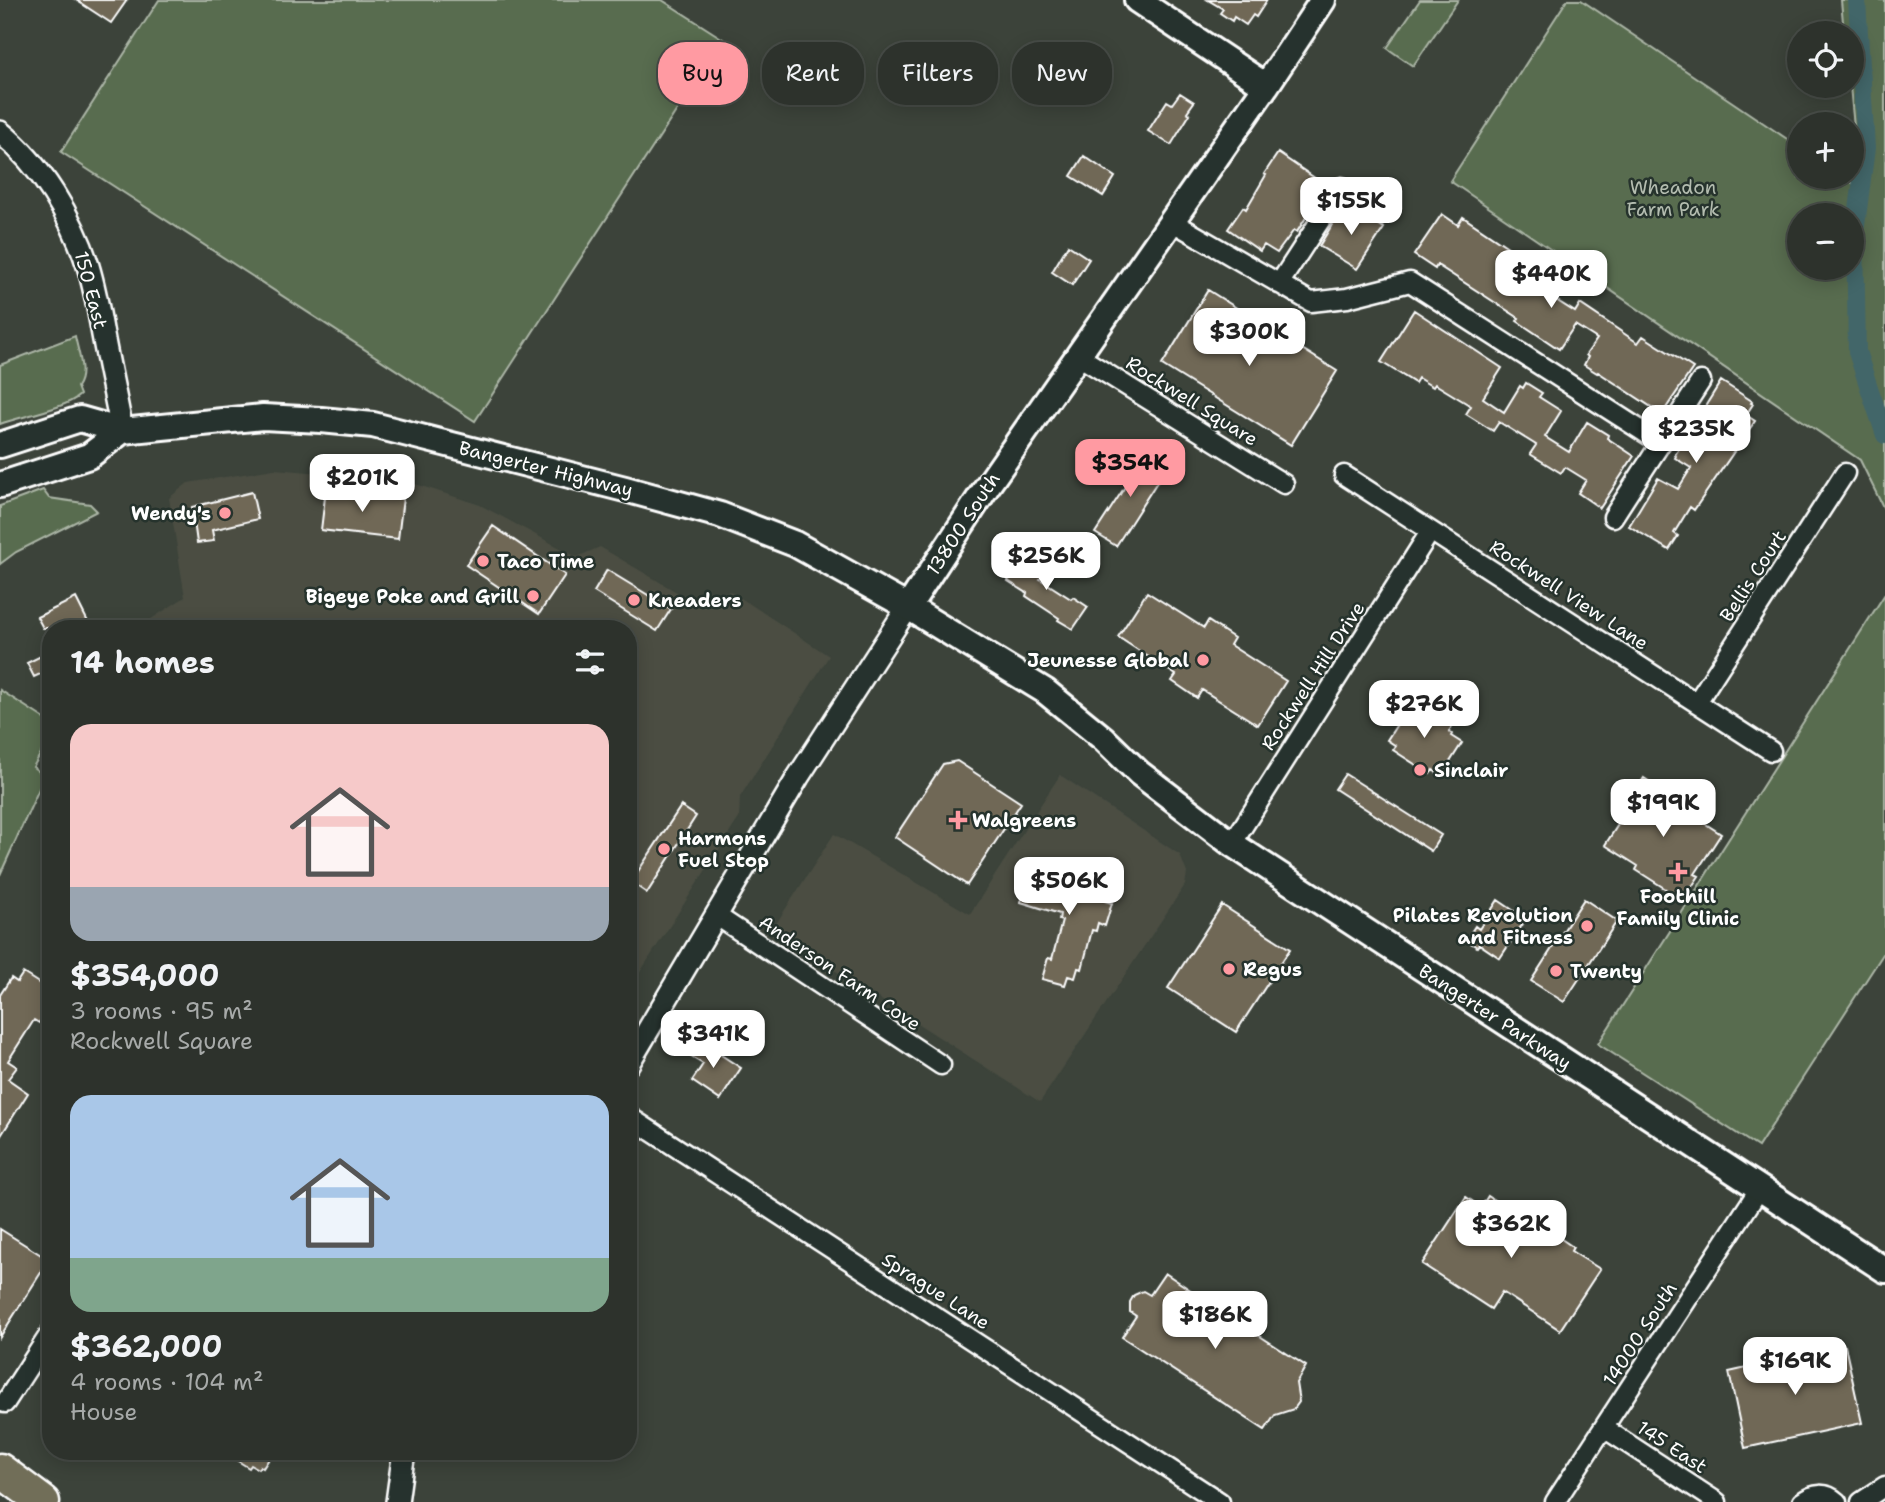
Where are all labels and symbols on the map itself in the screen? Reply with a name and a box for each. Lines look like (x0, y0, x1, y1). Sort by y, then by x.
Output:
park label: Wheadon Farm Park (1626, 175, 1720, 222)
pin: $155K (1302, 177, 1400, 237)
street label: 150 East (69, 248, 113, 332)
pin: $440K (1502, 250, 1600, 310)
pin: $300K (1200, 308, 1298, 368)
street label: Rockwell Square (1121, 350, 1263, 452)
pin: $235K (1647, 406, 1745, 465)
street label: Bangerter Highway (456, 435, 636, 503)
pin: $354K (1081, 440, 1179, 499)
pin: $201K (313, 454, 411, 514)
street label: 13800 South (920, 468, 1006, 580)
place label: Wendy's (131, 501, 211, 526)
marker: Wendy's (217, 505, 233, 521)
street label: Bellis Court (1714, 526, 1792, 626)
pin: $256K (997, 532, 1095, 592)
street label: Rockwell View Lane (1485, 534, 1653, 656)
place label: Taco Time (497, 549, 594, 574)
marker: Taco Time (475, 553, 491, 569)
place label: Bigeye Poke and Grill (306, 584, 519, 609)
marker: Bigeye Poke and Grill (525, 588, 541, 604)
place label: Kneaders (648, 588, 742, 613)
marker: Kneaders (626, 592, 642, 608)
street label: Rockwell Hill Drive (1256, 597, 1370, 755)
place label: Jeunesse Global (1027, 648, 1189, 673)
marker: Jeunesse Global (1195, 652, 1211, 668)
pin: $276K (1375, 680, 1473, 740)
place label: Sinclair (1434, 758, 1509, 783)
marker: Sinclair (1412, 762, 1428, 778)
pin: $199K (1614, 780, 1712, 839)
place label: Walgreens (972, 808, 1076, 833)
marker: Walgreens (950, 812, 966, 828)
place label: Harmons Fuel Stop (678, 826, 769, 873)
marker: Harmons Fuel Stop (656, 841, 672, 857)
pin: $506K (1020, 858, 1118, 917)
marker: Foothill Family Clinic (1668, 862, 1688, 882)
place label: Foothill Family Clinic (1617, 884, 1739, 931)
place label: Pilates Revolution and Fitness (1393, 903, 1573, 950)
street label: Anderson Farm Cove (754, 910, 926, 1036)
marker: Pilates Revolution and Fitness (1579, 918, 1595, 934)
place label: Regus (1243, 957, 1302, 982)
street label: Bangerter Parkway (1414, 958, 1576, 1076)
place label: Twenty (1570, 959, 1642, 984)
marker: Regus (1221, 961, 1237, 977)
marker: Twenty (1548, 963, 1564, 979)
pin: $341K (664, 1010, 762, 1070)
pin: $362K (1462, 1200, 1560, 1260)
street label: Sprague Lane (877, 1247, 995, 1335)
street label: 14000 South (1597, 1277, 1683, 1391)
pin: $186K (1166, 1292, 1264, 1351)
pin: $169K (1746, 1338, 1844, 1397)
street label: 145 East (1632, 1415, 1712, 1479)

